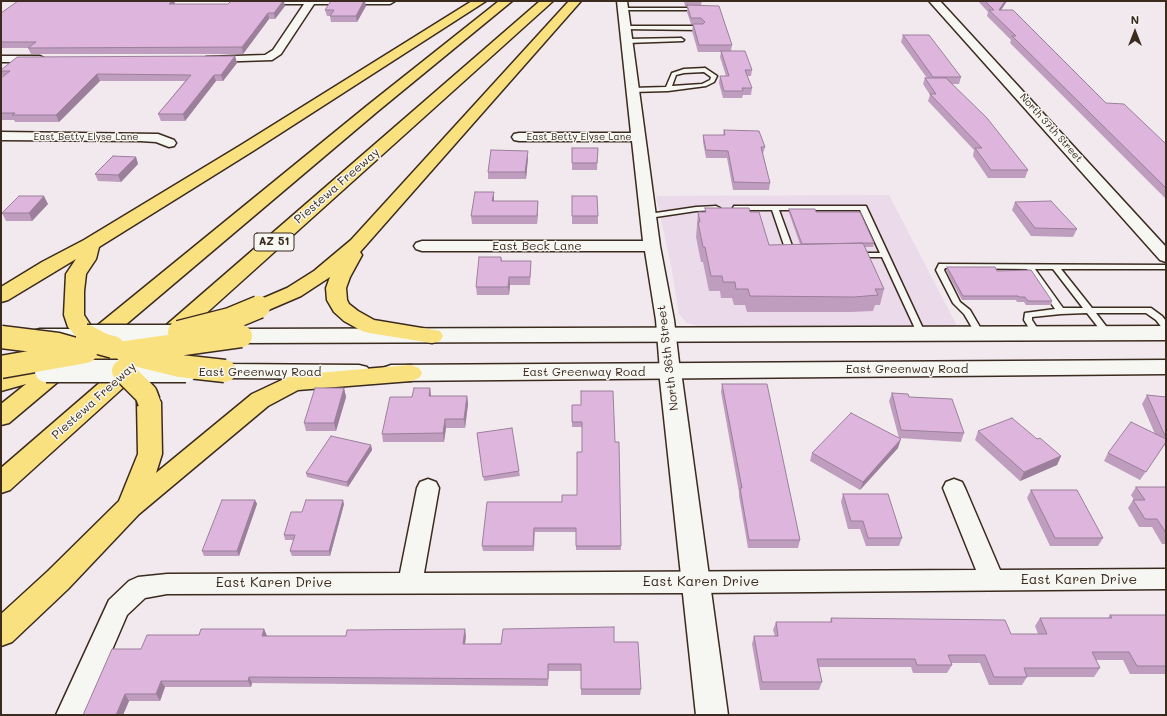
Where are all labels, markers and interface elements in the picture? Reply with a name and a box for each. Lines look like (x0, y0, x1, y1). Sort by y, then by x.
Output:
north arrow (1115, 12, 1155, 52)
text: N (1131, 12, 1139, 27)
street label: North 37th Street (1017, 91, 1085, 165)
street label: East Betty Elyse Lane (34, 131, 138, 143)
street label: East Betty Elyse Lane (527, 131, 631, 143)
street label: Piestewa Freeway (291, 145, 383, 227)
road number: AZ 51 (254, 233, 294, 251)
street label: East Beck Lane (492, 239, 582, 253)
street label: North 36th Street (654, 304, 682, 412)
street label: Piestewa Freeway (49, 359, 139, 443)
street label: East Greenway Road (846, 362, 968, 376)
street label: East Greenway Road (199, 365, 321, 379)
street label: East Greenway Road (523, 365, 645, 379)
street label: East Karen Drive (1021, 572, 1137, 588)
street label: East Karen Drive (643, 574, 759, 590)
street label: East Karen Drive (216, 575, 332, 591)

